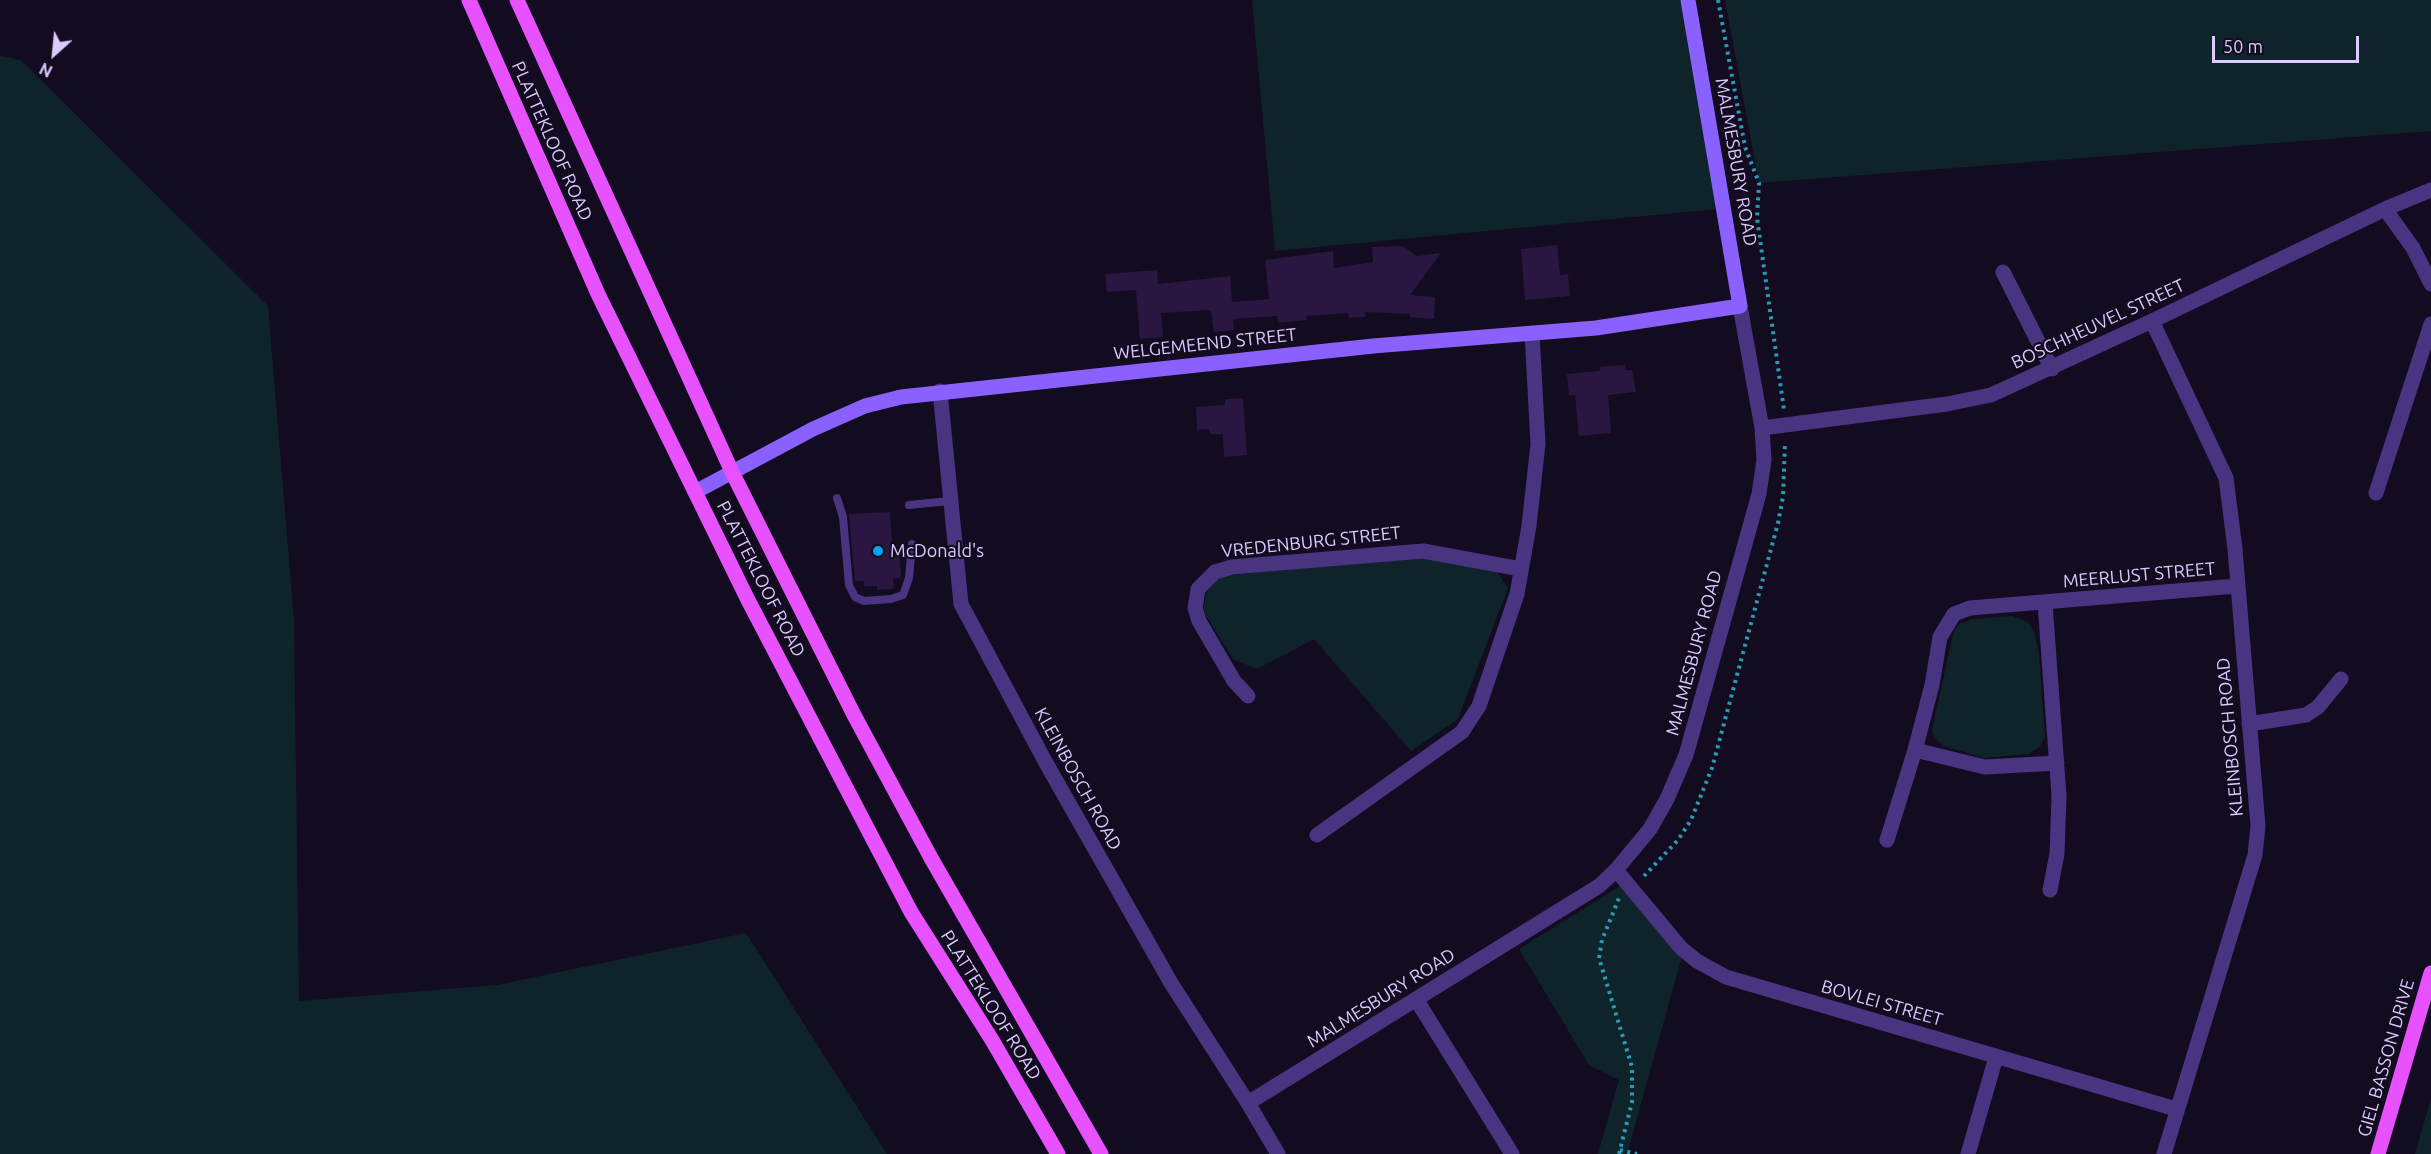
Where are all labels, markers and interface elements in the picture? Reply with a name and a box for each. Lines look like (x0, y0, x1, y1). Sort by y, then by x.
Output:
north arrow (24, 24, 84, 84)
scale bar (2215, 24, 2362, 62)
text: 50 m (2223, 36, 2263, 56)
street label: PLATTEKLOOF ROAD (507, 58, 597, 224)
text: N (36, 59, 55, 81)
street label: MALMESBURY ROAD (1711, 76, 1761, 248)
street label: BOSCHHEUVEL STREET (2008, 274, 2188, 374)
street label: WELGEMEEND STREET (1113, 324, 1297, 364)
street label: PLATTEKLOOF ROAD (712, 497, 810, 661)
street label: VREDENBURG STREET (1220, 522, 1402, 562)
place label: McDonald's (890, 540, 984, 562)
marker: McDonald's (871, 544, 885, 558)
street label: MEERLUST STREET (2062, 558, 2216, 592)
street label: MALMESBURY ROAD (1662, 568, 1726, 738)
street label: KLEINBOSCH ROAD (2212, 657, 2248, 817)
street label: KLEINBOSCH ROAD (1030, 704, 1126, 854)
street label: PLATTEKLOOF ROAD (936, 926, 1046, 1084)
street label: MALMESBURY ROAD (1303, 944, 1459, 1052)
street label: BOVLEI STREET (1819, 975, 1945, 1031)
street label: GIEL BASSON DRIVE (2353, 977, 2419, 1139)

